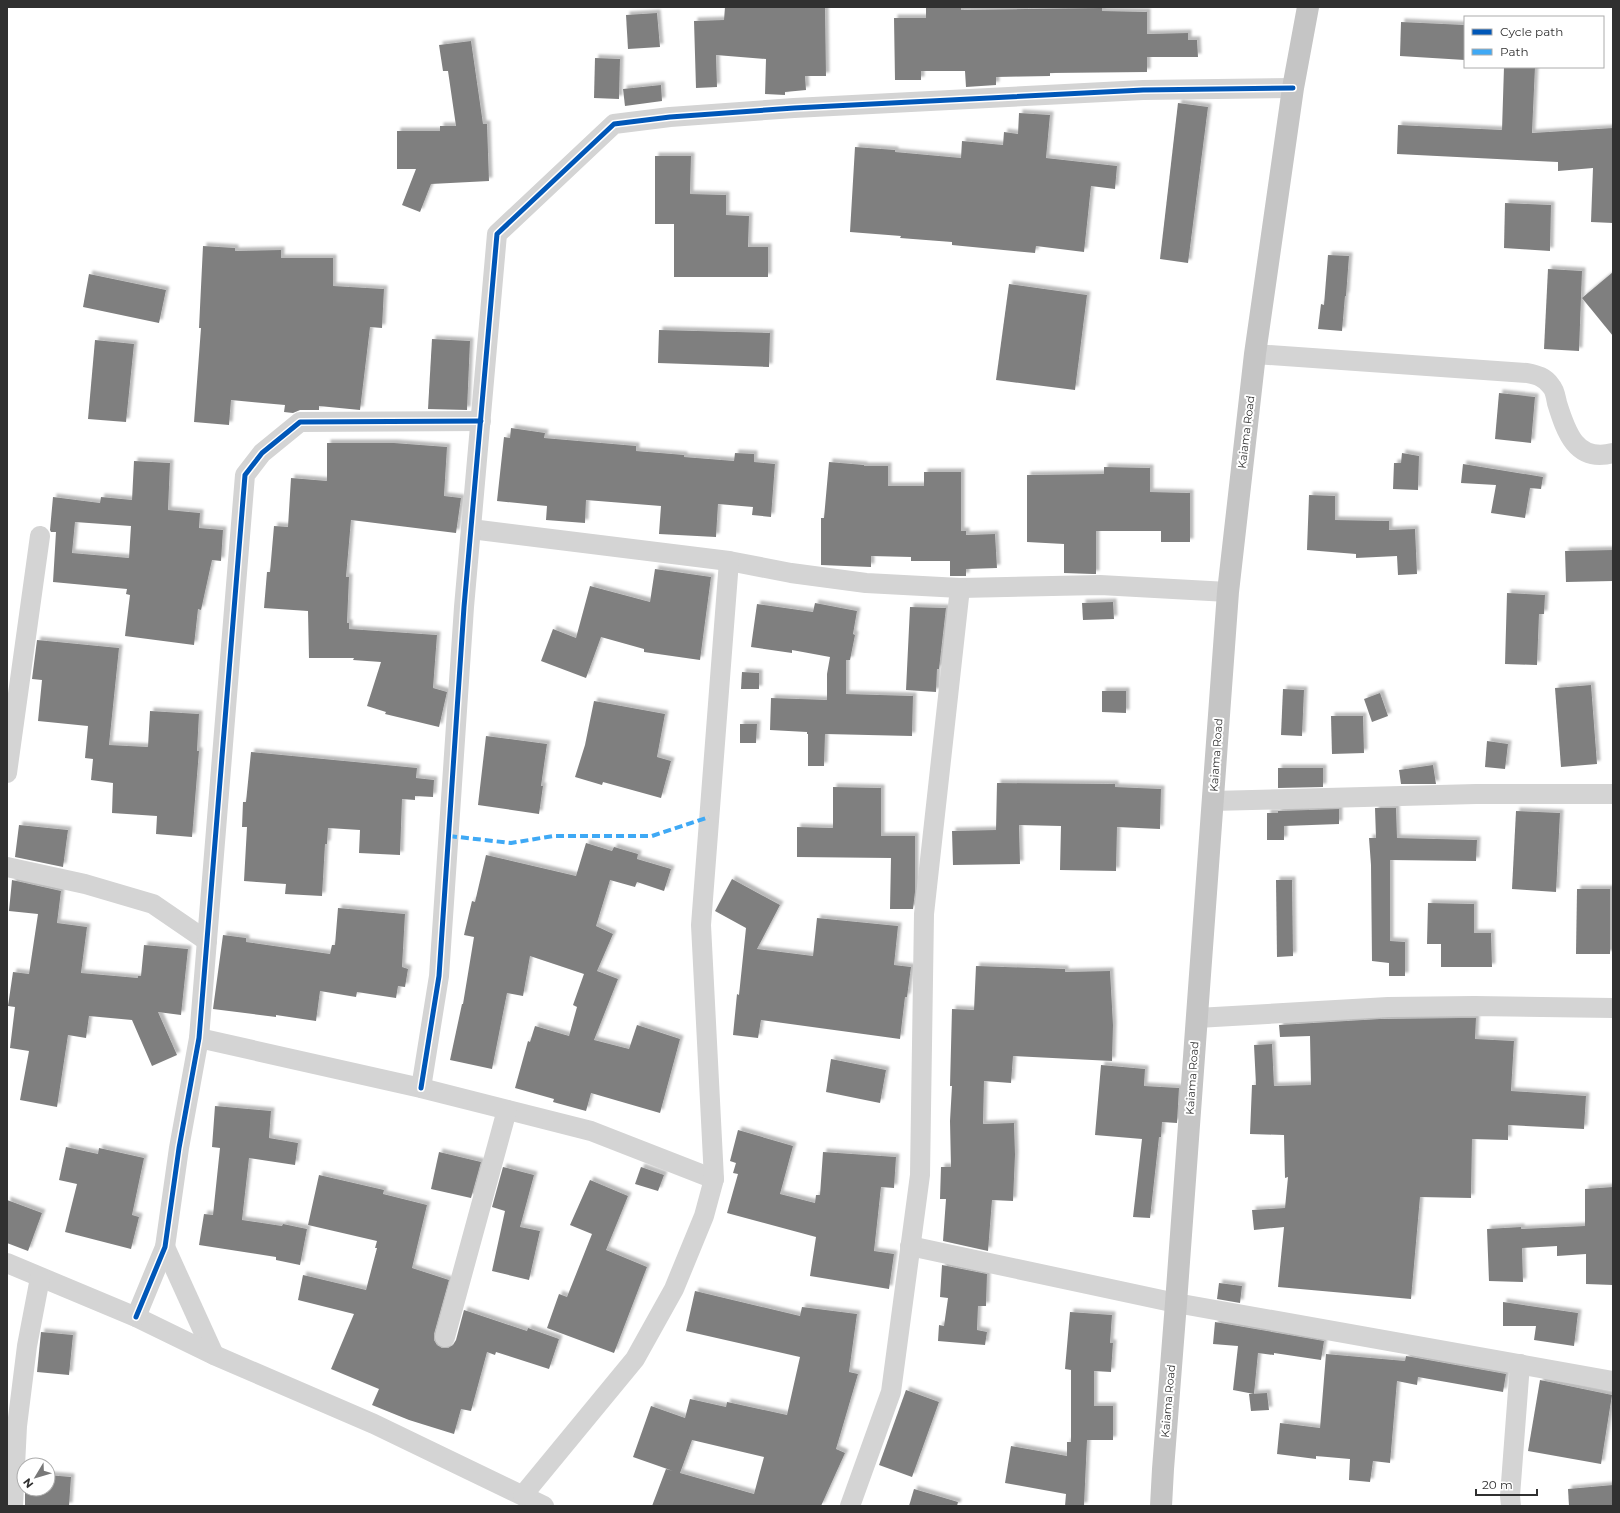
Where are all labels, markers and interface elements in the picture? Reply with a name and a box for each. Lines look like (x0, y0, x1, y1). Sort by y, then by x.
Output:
legend (1464, 16, 1604, 68)
text: Cycle path (1500, 24, 1563, 39)
text: Path (1500, 44, 1529, 59)
street label: Kaiama Road (1235, 395, 1257, 469)
street label: Kaiama Road (1206, 718, 1226, 792)
street label: Kaiama Road (1182, 1041, 1202, 1115)
street label: Kaiama Road (1158, 1364, 1178, 1438)
north arrow (16, 1457, 56, 1497)
scale bar (1476, 1471, 1537, 1497)
text: N (20, 1475, 36, 1491)
text: 20 m (1482, 1477, 1513, 1492)

